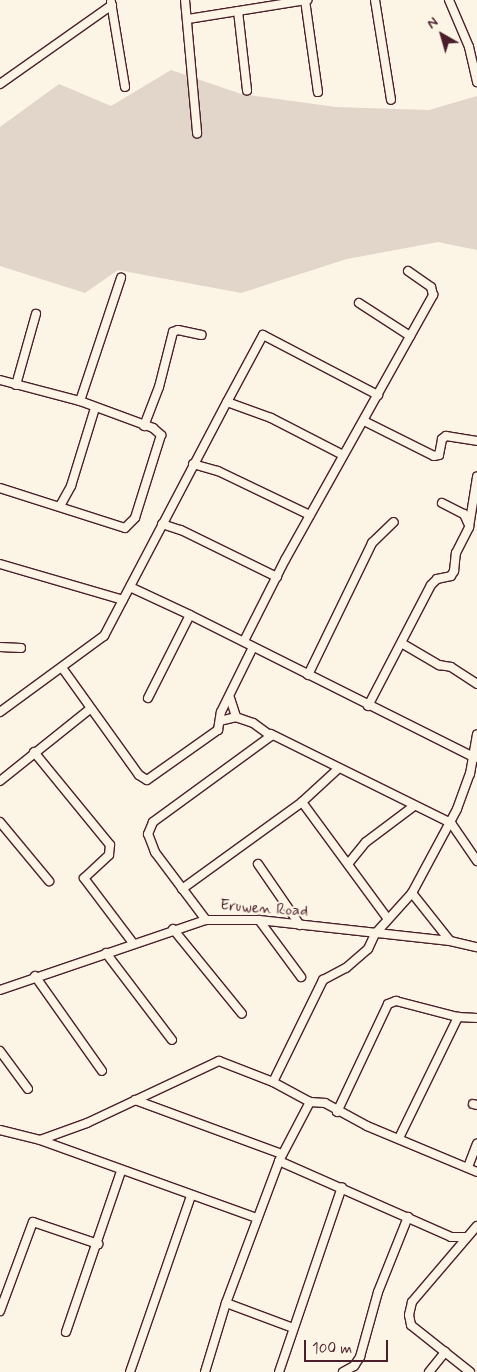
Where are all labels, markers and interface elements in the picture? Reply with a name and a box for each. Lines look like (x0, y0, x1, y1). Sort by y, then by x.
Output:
north arrow (417, 10, 467, 60)
text: N (424, 13, 442, 33)
street label: Eruwen Road (219, 896, 309, 922)
scale bar (307, 1330, 391, 1362)
text: 100 m (312, 1339, 352, 1359)

